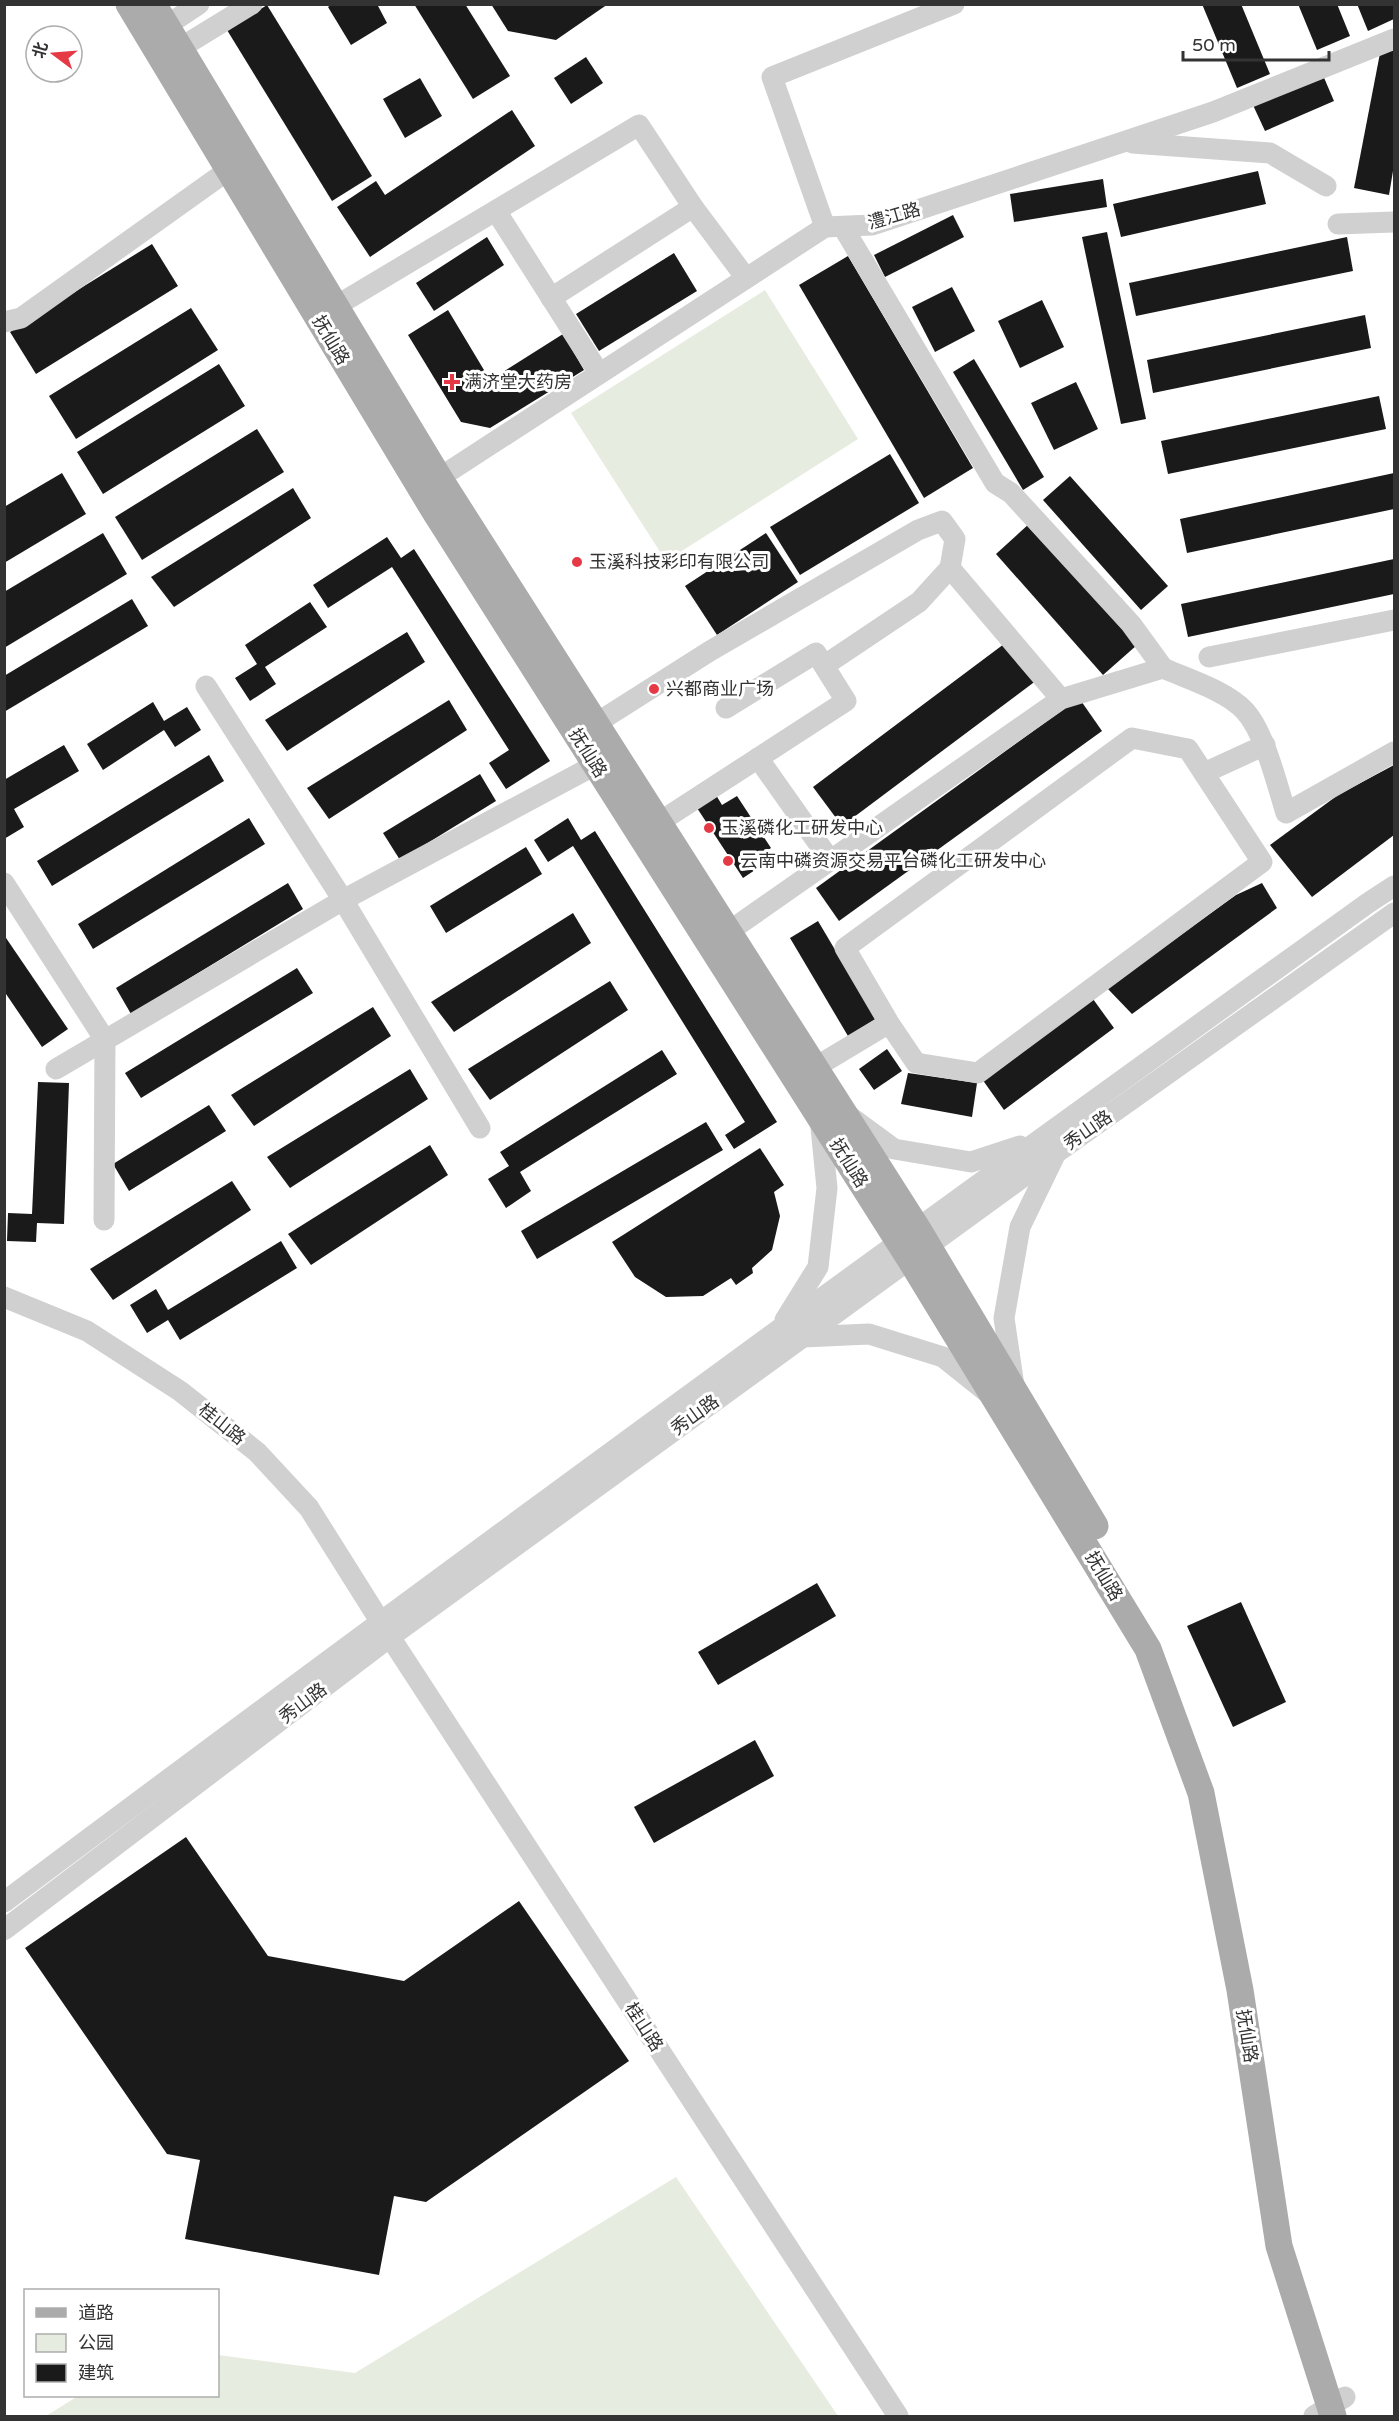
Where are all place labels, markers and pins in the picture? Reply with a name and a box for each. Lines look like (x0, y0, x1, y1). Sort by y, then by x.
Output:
place label: 满济堂大药房 (464, 371, 572, 393)
marker: 满济堂大药房 (445, 375, 459, 389)
place label: 玉溪科技彩印有限公司 (589, 551, 769, 573)
marker: 玉溪科技彩印有限公司 (570, 555, 584, 569)
place label: 兴都商业广场 (666, 678, 774, 700)
marker: 兴都商业广场 (647, 682, 661, 696)
place label: 玉溪磷化工研发中心 (721, 817, 883, 839)
marker: 玉溪磷化工研发中心 (702, 821, 716, 835)
place label: 云南中磷资源交易平台磷化工研发中心 (740, 850, 1046, 872)
marker: 云南中磷资源交易平台磷化工研发中心 (721, 854, 735, 868)

